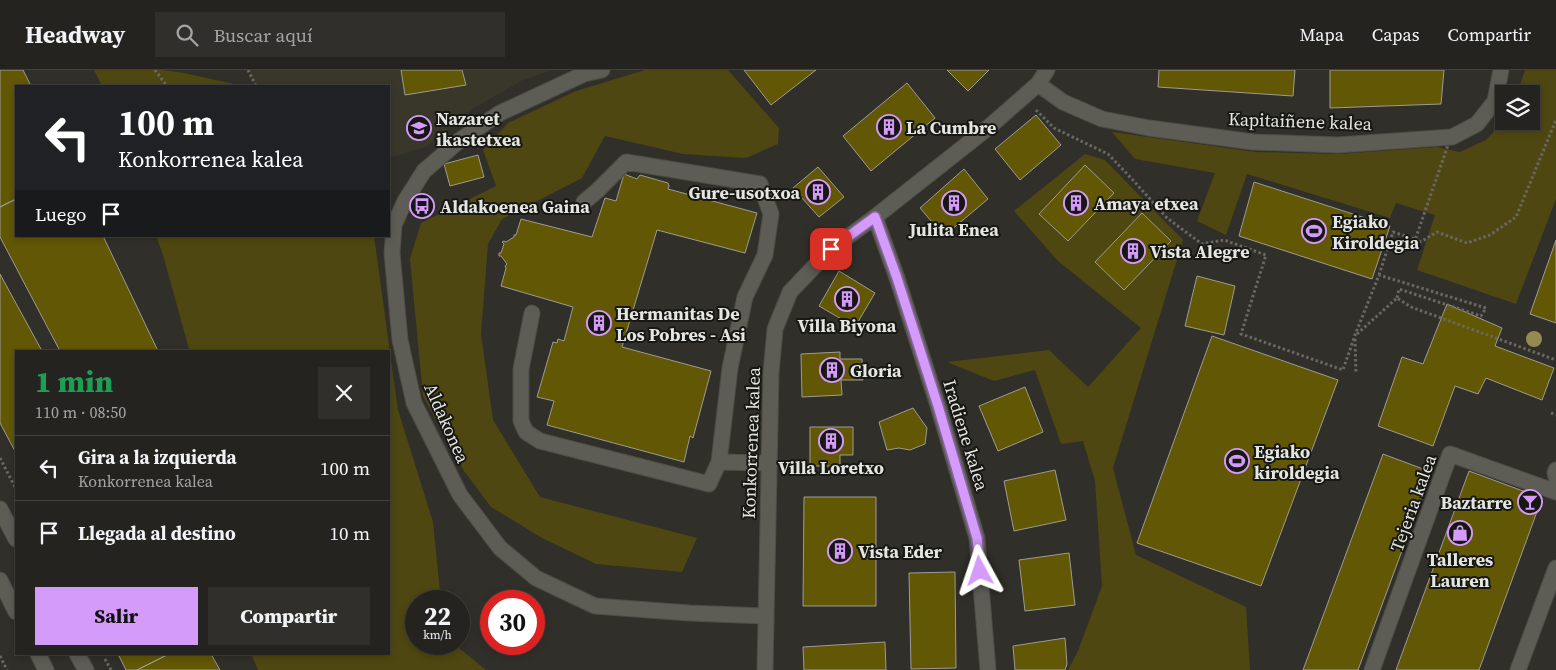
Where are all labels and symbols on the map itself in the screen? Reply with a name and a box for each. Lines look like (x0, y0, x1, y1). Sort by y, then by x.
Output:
place label: Nazaret ikastetxea (436, 106, 521, 152)
street label: Kapitaiñene kalea (1228, 106, 1373, 136)
building icon: La Cumbre (876, 114, 902, 140)
school or university icon: Nazaret ikastetxea (406, 115, 432, 141)
place label: La Cumbre (906, 115, 996, 140)
building icon: Gure-usotxoa (805, 179, 831, 205)
place label: Gure-usotxoa (688, 180, 800, 205)
building icon: Julita Enea (941, 190, 967, 216)
building icon: Amaya etxea (1063, 190, 1089, 216)
place label: Amaya etxea (1094, 191, 1199, 216)
bus stop icon: Aldakoenea Gaina (409, 193, 435, 219)
place label: Aldakoenea Gaina (440, 194, 590, 219)
place label: Egiako Kiroldegia (1332, 209, 1420, 255)
place label: Julita Enea (908, 217, 999, 242)
sports icon: Egiako Kiroldegia (1301, 218, 1327, 244)
pin (810, 228, 852, 270)
building icon: Vista Alegre (1120, 238, 1146, 264)
place label: Vista Alegre (1150, 239, 1250, 264)
building icon: Villa Biyona (834, 286, 860, 312)
place label: Hermanitas De Los Pobres - Asi (616, 301, 746, 347)
building icon: Hermanitas De Los Pobres - Asi (586, 310, 612, 336)
place label: Villa Biyona (798, 313, 897, 338)
building icon: Gloria (819, 357, 845, 383)
place label: Gloria (850, 358, 902, 383)
street label: Konkorrenea kalea (736, 366, 766, 519)
street label: Iradiene kalea (937, 376, 995, 494)
street label: Aldakonea (418, 379, 476, 468)
building icon: Villa Loretxo (818, 428, 844, 454)
place label: Egiako kiroldegia (1254, 439, 1340, 485)
sports icon: Egiako kiroldegia (1224, 448, 1250, 474)
street label: Tejeria kalea (1384, 450, 1442, 555)
place label: Villa Loretxo (778, 455, 884, 480)
bar icon: Baztarre (1517, 489, 1543, 515)
place label: Baztarre (1441, 490, 1512, 515)
shop icon: Talleres Lauren (1447, 520, 1473, 546)
building icon: Vista Eder (827, 538, 853, 564)
place label: Vista Eder (858, 539, 943, 564)
position arrow (953, 544, 1005, 596)
place label: Talleres Lauren (1427, 547, 1493, 593)
speed limit sign: 30 (480, 590, 545, 655)

